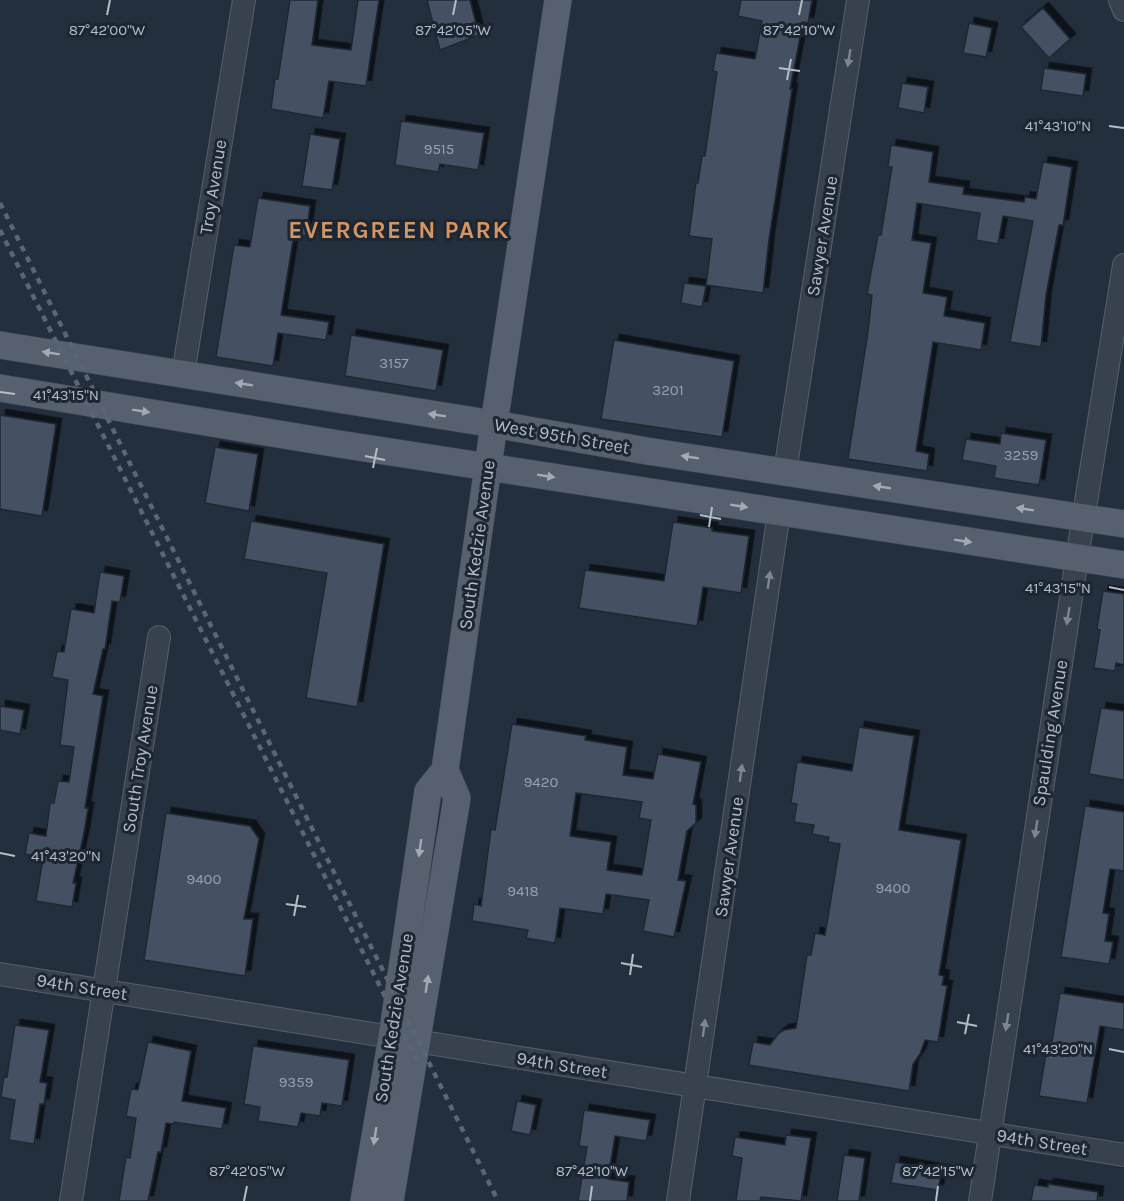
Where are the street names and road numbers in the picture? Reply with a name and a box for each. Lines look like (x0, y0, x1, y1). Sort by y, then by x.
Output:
street label: Troy Avenue (195, 138, 231, 236)
street label: Sawyer Avenue (802, 174, 842, 298)
street label: West 95th Street (493, 413, 632, 459)
street label: South Kedzie Avenue (454, 459, 500, 631)
street label: Spaulding Avenue (1028, 658, 1072, 808)
street label: South Troy Avenue (117, 683, 163, 835)
street label: Sawyer Avenue (710, 795, 748, 919)
street label: South Kedzie Avenue (370, 932, 418, 1104)
street label: 94th Street (35, 969, 129, 1005)
street label: 94th Street (515, 1047, 609, 1083)
street label: 94th Street (995, 1124, 1089, 1160)

